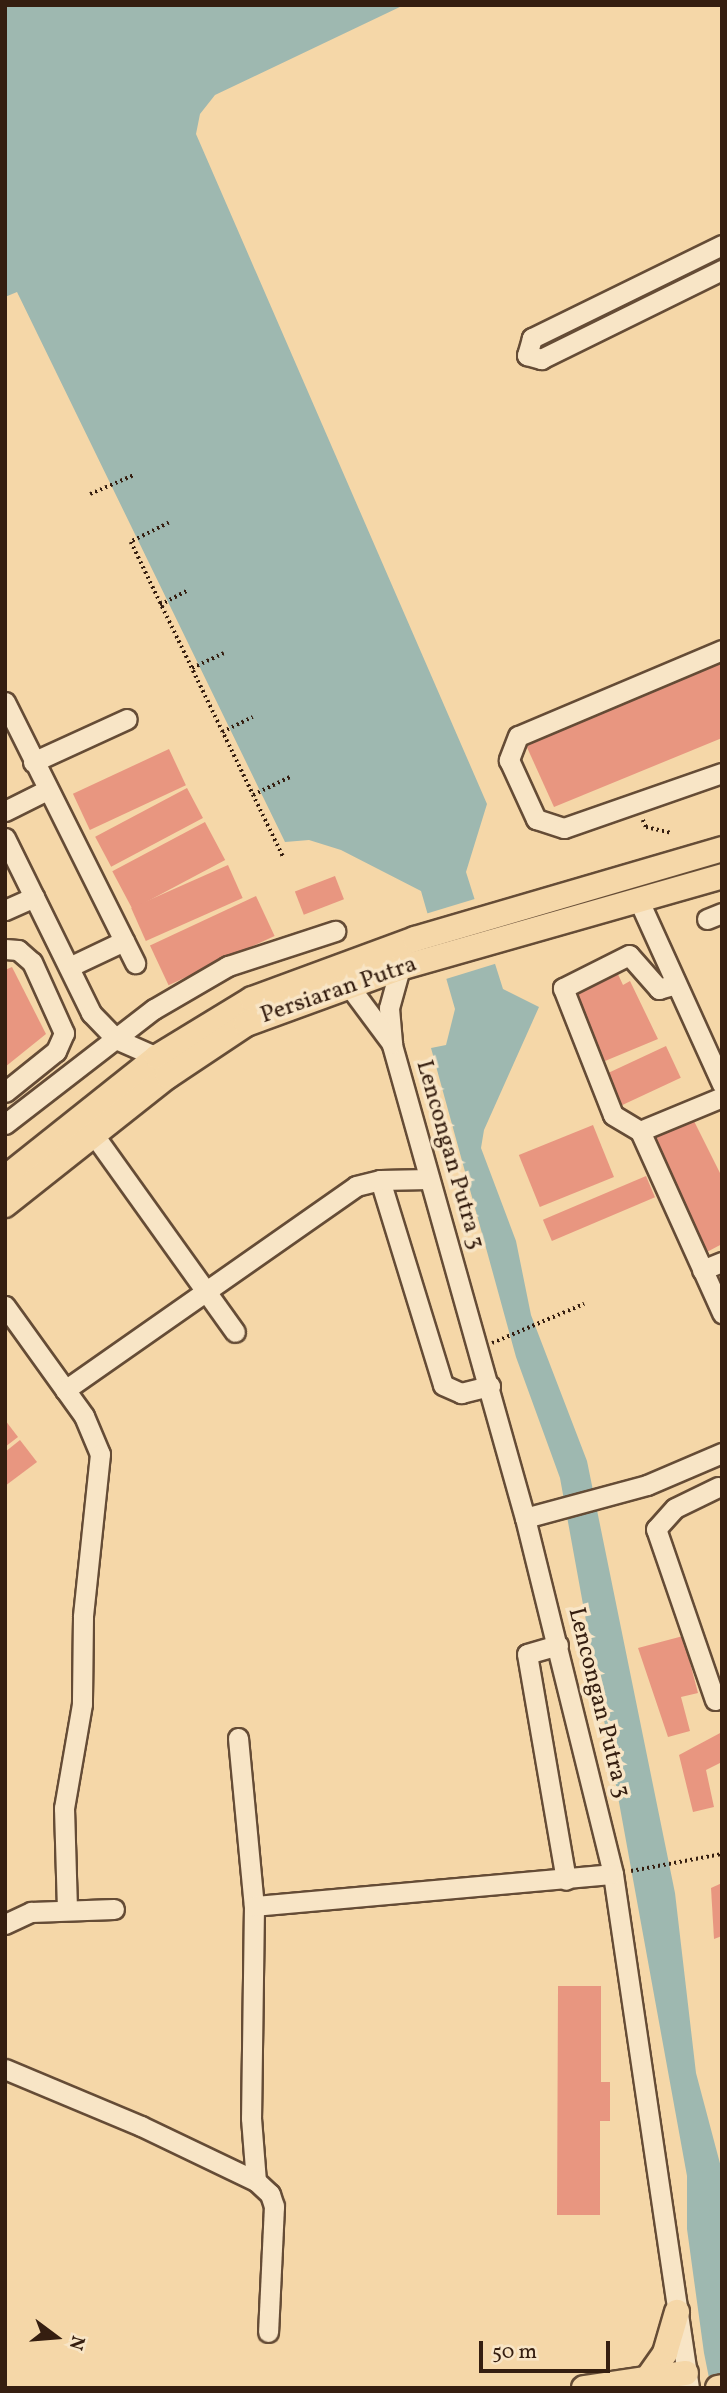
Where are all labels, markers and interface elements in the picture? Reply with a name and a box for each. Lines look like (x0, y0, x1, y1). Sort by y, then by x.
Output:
street label: Persiaran Putra (257, 951, 421, 1031)
street label: Lencongan Putra 3 (408, 1057, 490, 1253)
street label: Lencongan Putra 3 (560, 1605, 636, 1801)
north arrow (21, 2302, 91, 2372)
scale bar (482, 2326, 613, 2370)
text: N (62, 2333, 91, 2353)
text: 50 m (492, 2338, 537, 2367)

